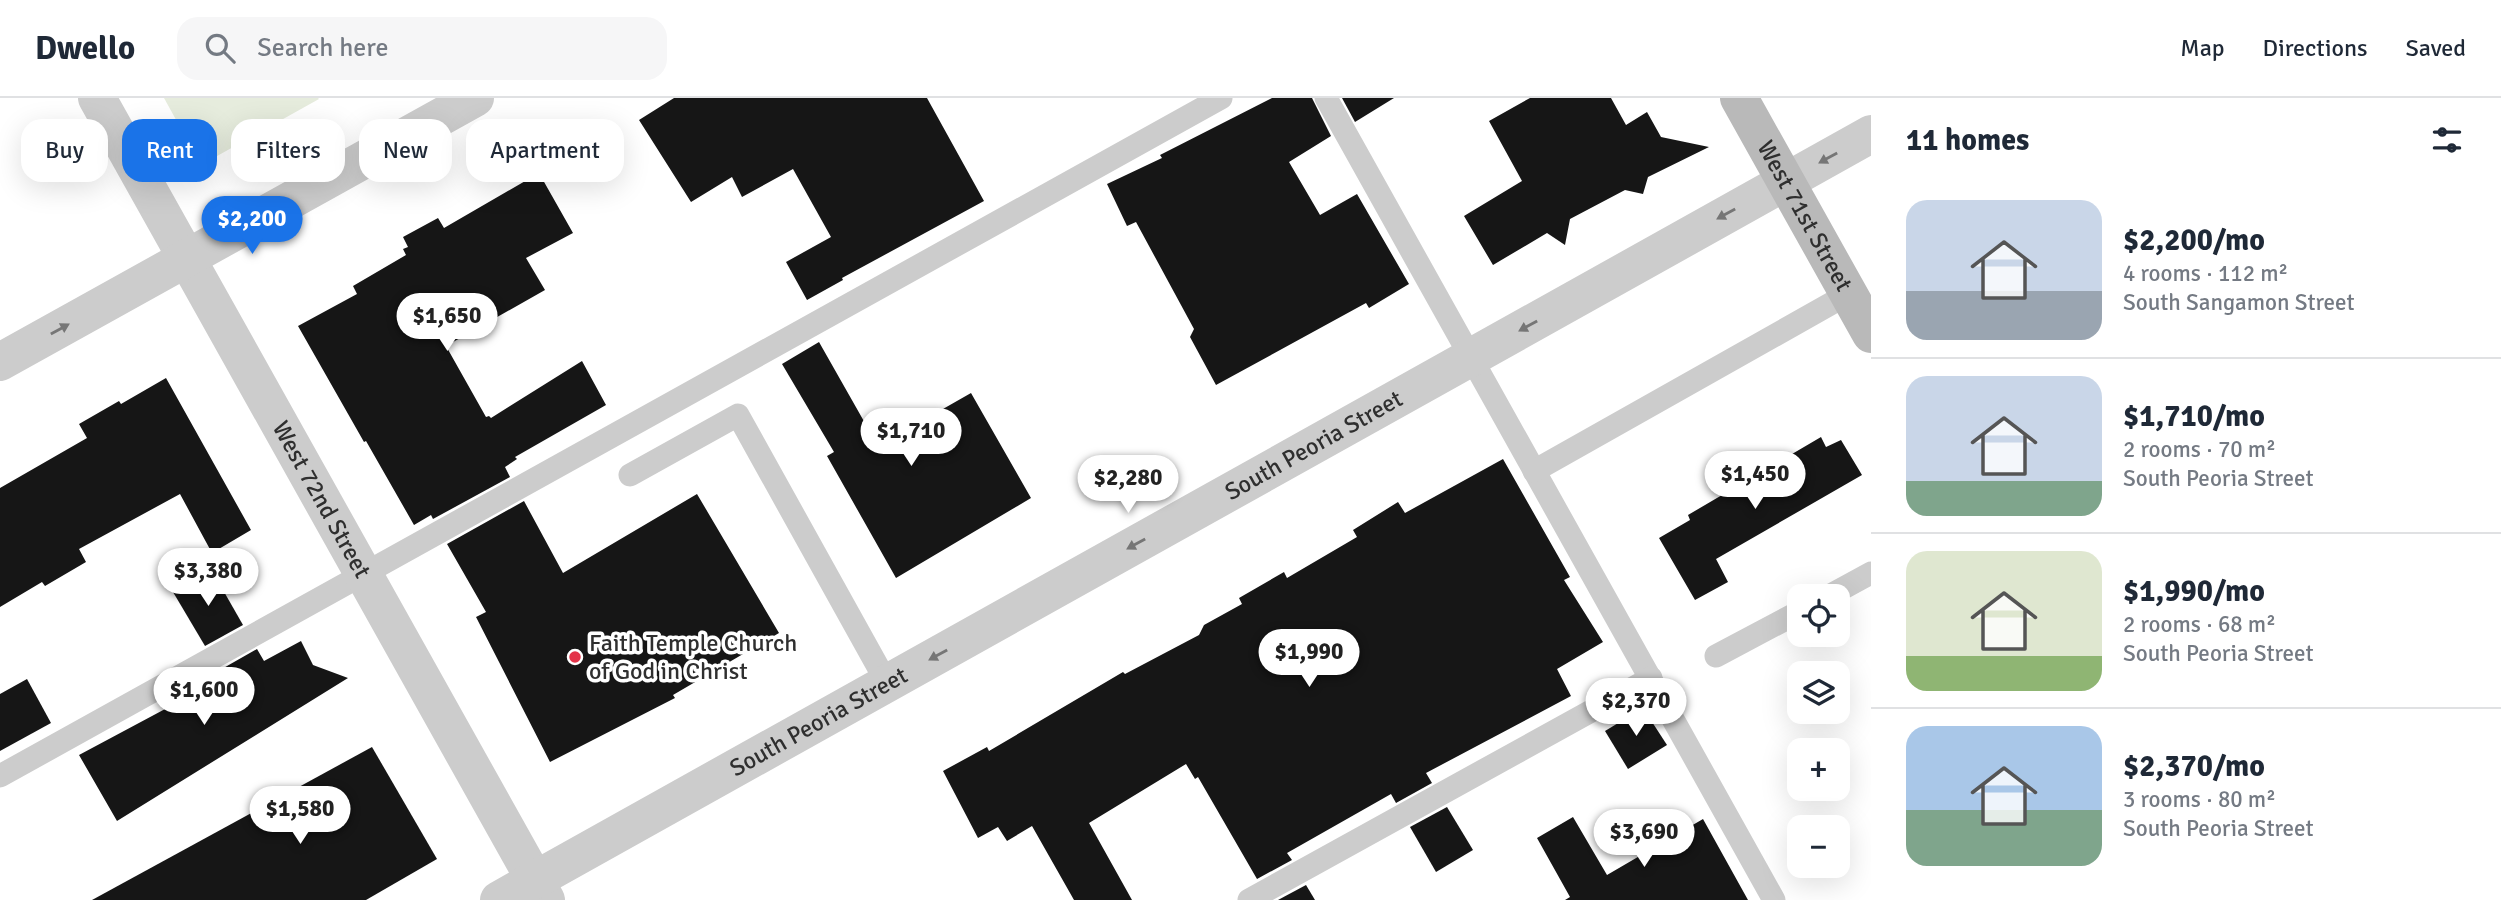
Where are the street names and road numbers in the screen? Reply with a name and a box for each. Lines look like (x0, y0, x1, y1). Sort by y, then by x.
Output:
street label: West 71st Street (1751, 135, 1859, 297)
street label: South Peoria Street (1219, 384, 1408, 507)
street label: West 72nd Street (266, 416, 378, 583)
street label: South Peoria Street (724, 660, 913, 783)

